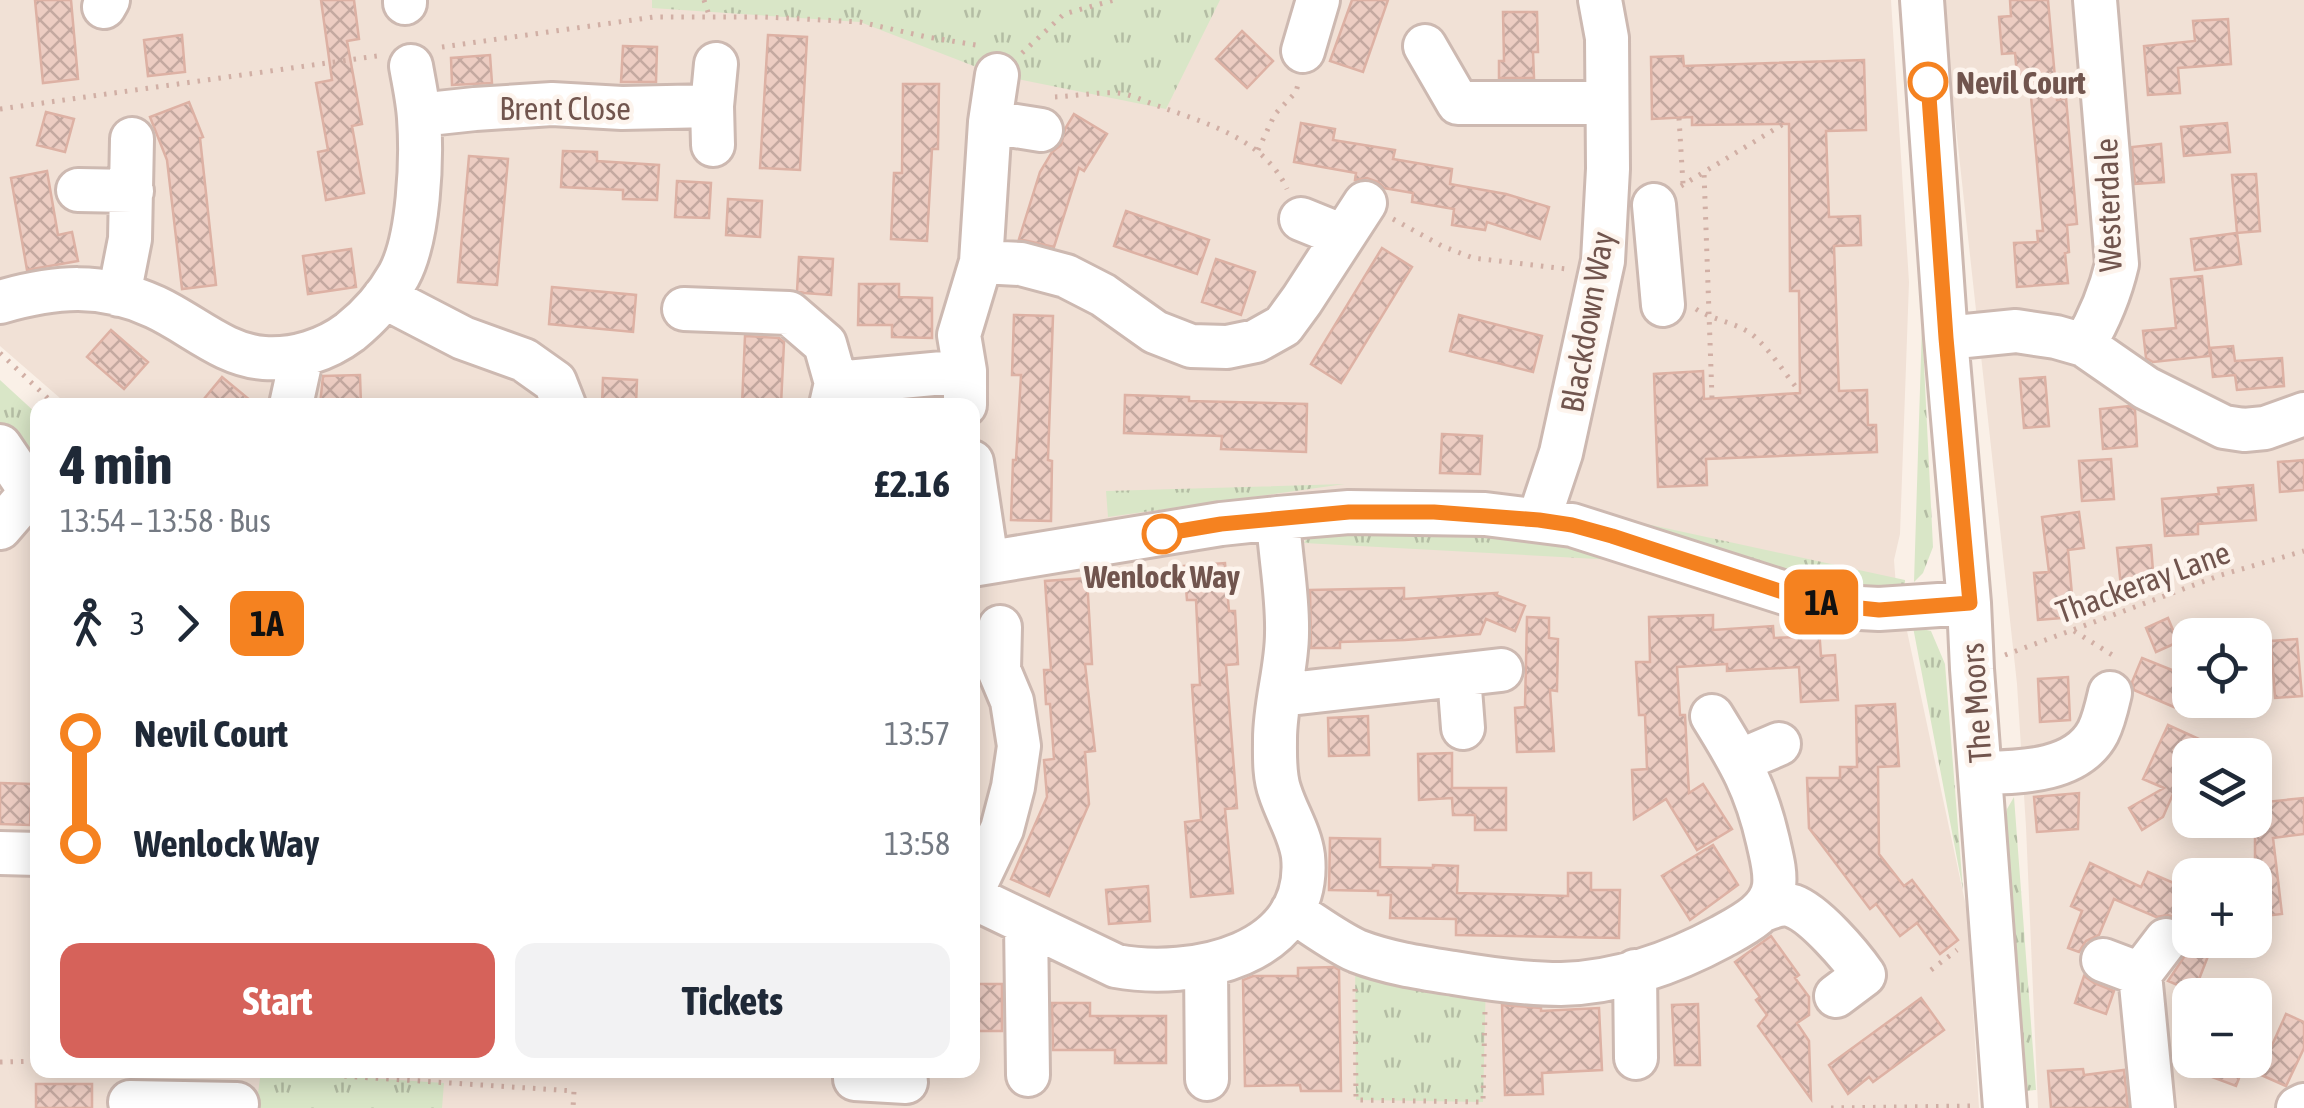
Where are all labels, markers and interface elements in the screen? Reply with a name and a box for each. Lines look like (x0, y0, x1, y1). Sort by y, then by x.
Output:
marker: Nevil Court (1909, 63, 1947, 101)
place label: Nevil Court (1956, 64, 2087, 101)
street label: Brent Close (499, 90, 631, 127)
street label: Westerdale (2087, 138, 2129, 272)
street label: Blackdown Way (1553, 229, 1621, 415)
text: 4 min (60, 433, 172, 496)
text: £2.16 (874, 462, 950, 505)
text: 13:54 – 13:58 · Bus (60, 502, 271, 539)
marker: Wenlock Way (1143, 515, 1181, 553)
street label: Thackeray Lane (2051, 533, 2235, 631)
place label: Wenlock Way (1083, 558, 1241, 595)
line badge: 1A (1776, 570, 1866, 634)
text: 1A (1804, 582, 1838, 622)
icon: walk (60, 596, 115, 651)
icon: forward (160, 596, 215, 651)
text: 1A (250, 603, 284, 643)
text: 3 (130, 605, 145, 642)
map controls (2172, 618, 2272, 1078)
button: locate (2172, 618, 2272, 718)
street label: The Moors (1953, 642, 1999, 764)
text: Nevil Court (134, 712, 288, 755)
text: 13:57 (884, 715, 950, 752)
button: layers (2172, 738, 2272, 838)
text: Wenlock Way (134, 822, 319, 865)
text: 13:58 (884, 825, 950, 862)
button: + (2172, 858, 2272, 958)
button: Start (60, 943, 495, 1058)
button: Tickets (515, 943, 950, 1058)
button: − (2172, 978, 2272, 1078)

